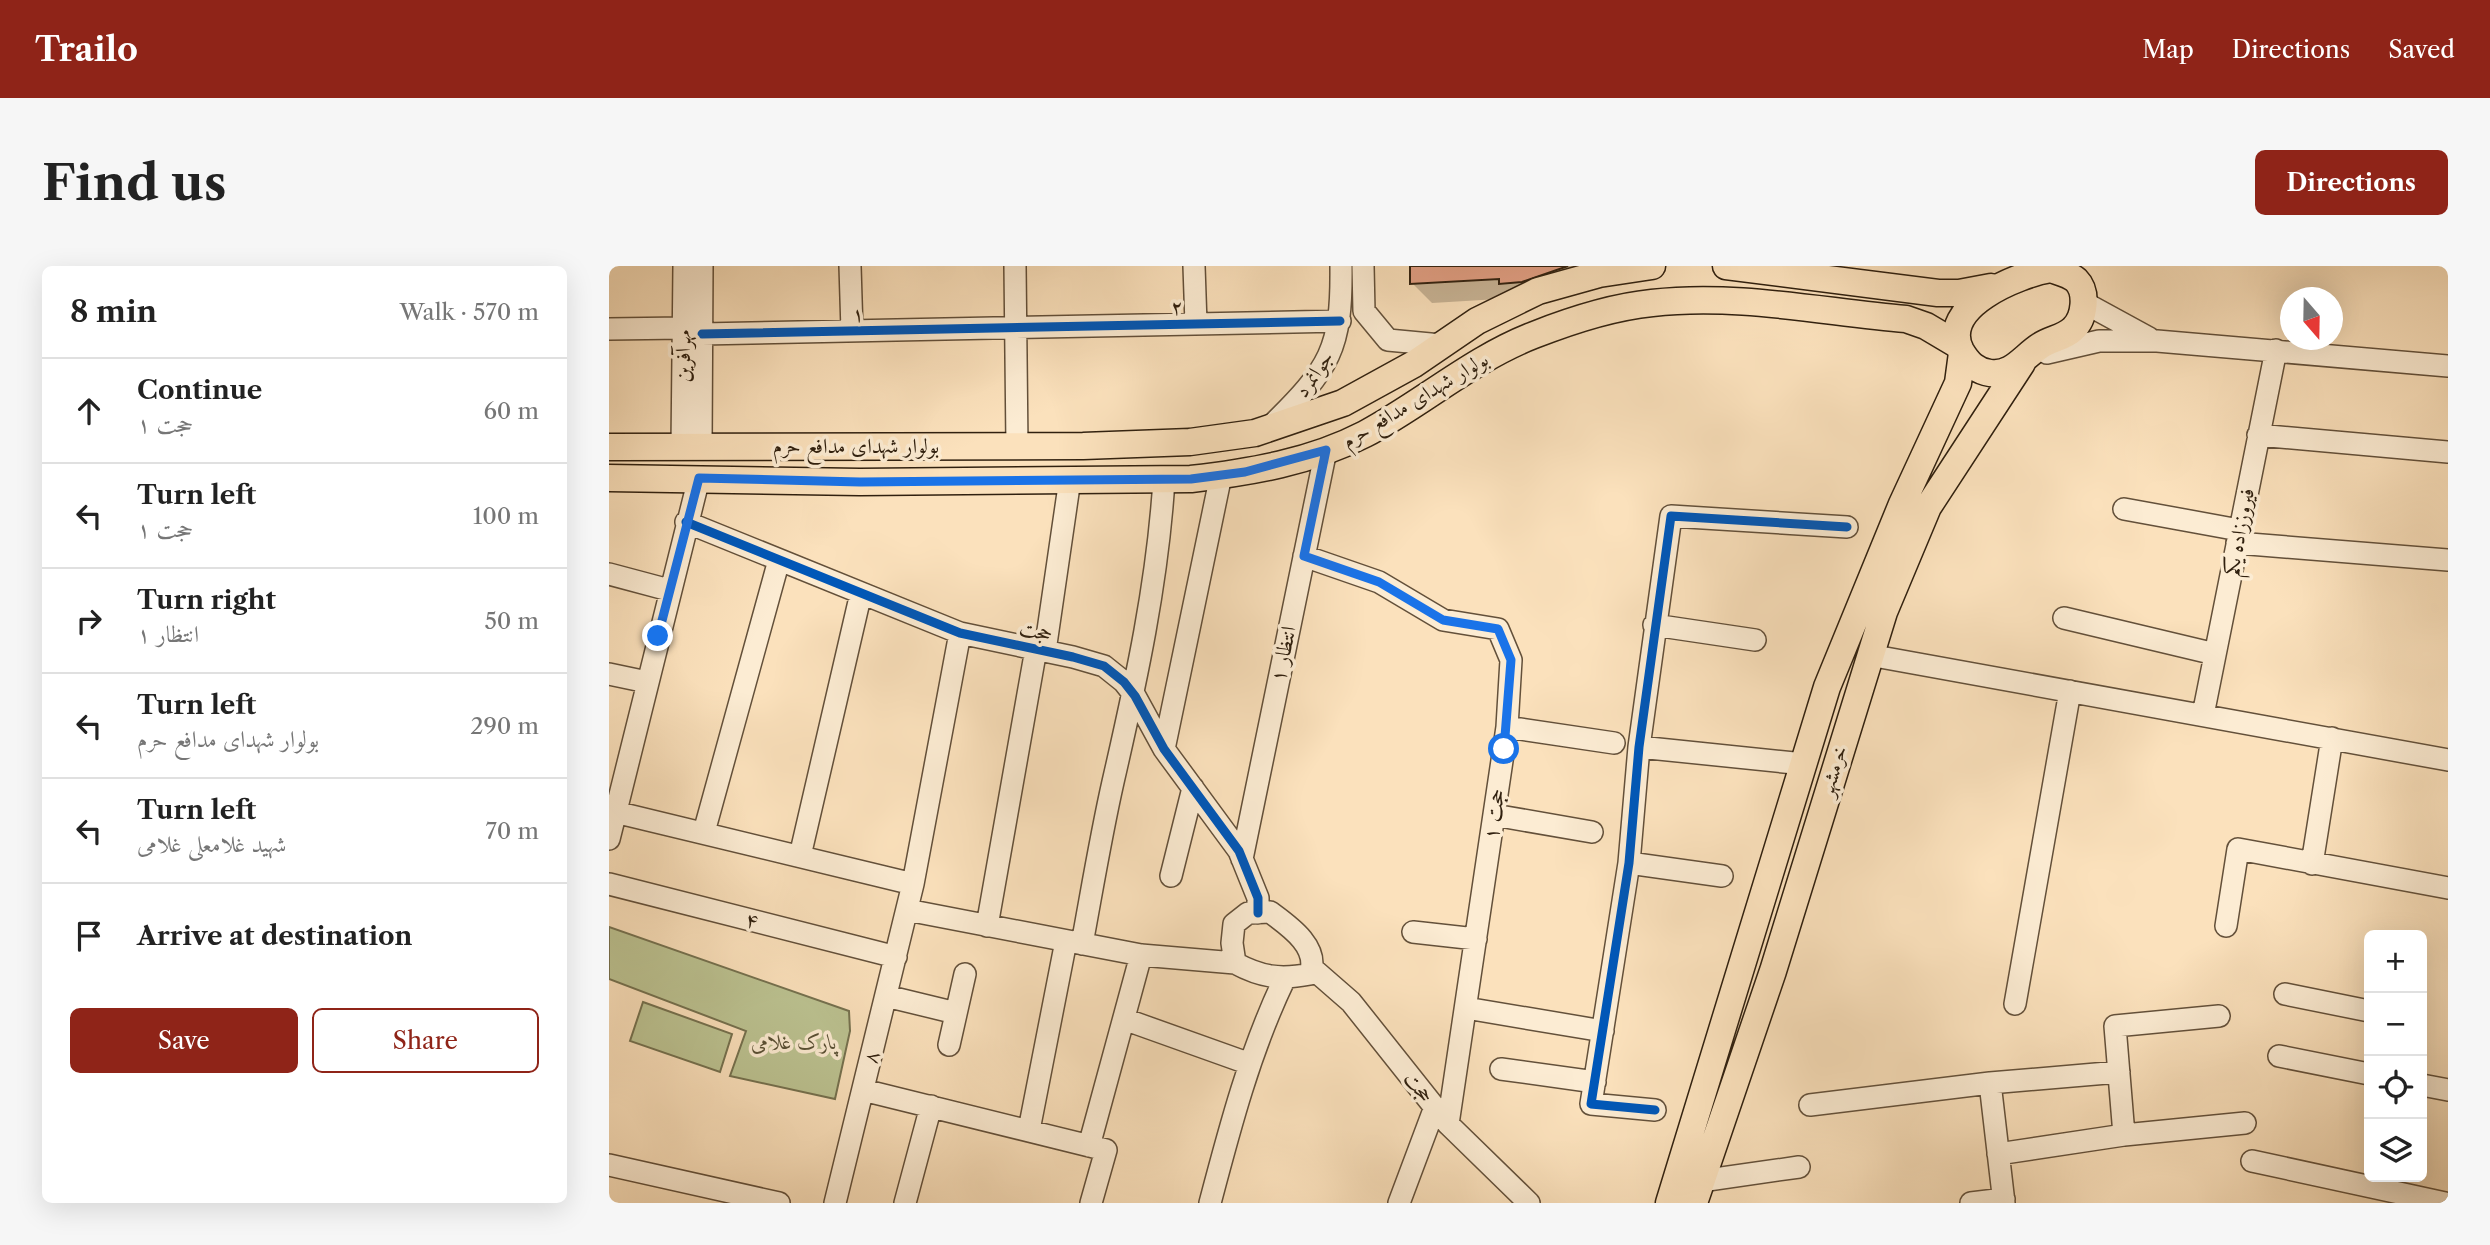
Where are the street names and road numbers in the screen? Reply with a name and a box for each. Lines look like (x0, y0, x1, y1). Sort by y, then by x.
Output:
street label: ۲ (1171, 294, 1183, 319)
street label: ۱ (852, 301, 864, 326)
street label: مهرآفرین (670, 329, 697, 383)
street label: جوانمرد (1289, 345, 1339, 403)
street label: بولوار شهدای مدافع حرم (1337, 346, 1496, 459)
street label: بولوار شهدای مدافع حرم (773, 433, 939, 465)
street label: فیروززاده یکم (2218, 486, 2267, 579)
street label: حجت (1017, 615, 1055, 646)
street label: انتظار ۱ (1264, 624, 1301, 684)
street label: خرمشهر (1812, 743, 1854, 802)
street label: حجت ۱ (1478, 787, 1509, 841)
street label: ۴ (743, 906, 761, 933)
street label: ۸ (857, 1048, 884, 1066)
street label: حجت (1399, 1066, 1440, 1108)

